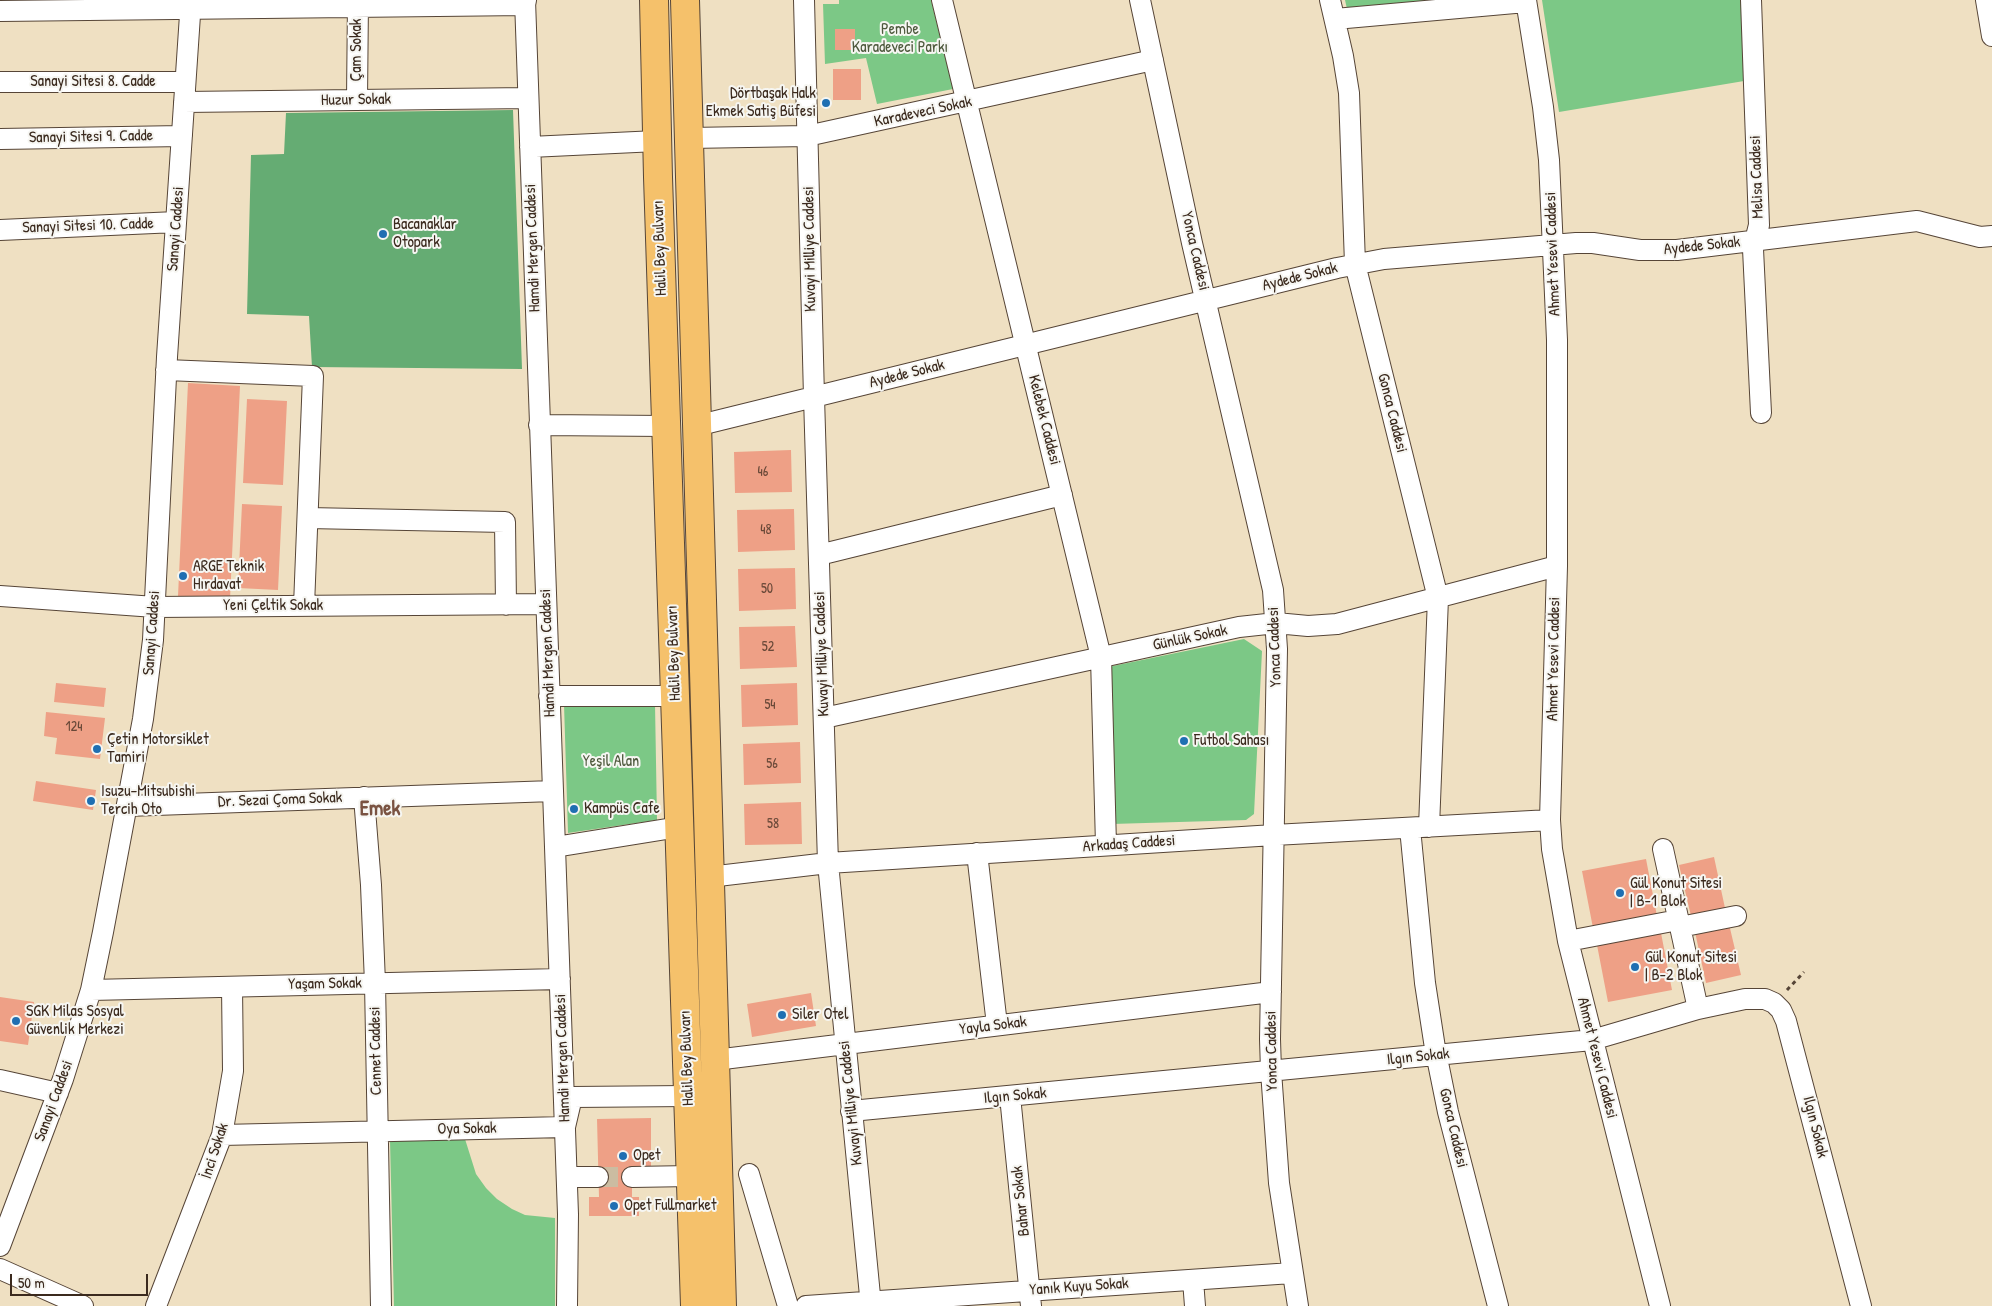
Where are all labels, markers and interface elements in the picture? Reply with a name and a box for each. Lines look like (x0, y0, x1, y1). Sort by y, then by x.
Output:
street label: Çam Sokak (347, 19, 367, 81)
park label: Pembe Karadeveci Parkı (852, 20, 948, 58)
street label: Sanayi Sitesi 8. Cadde (30, 72, 156, 92)
place label: Dörtbaşak Halk Ekmek Satiş Büfesi (706, 84, 816, 122)
street label: Huzur Sokak (321, 90, 391, 110)
street label: Karadeveci Sokak (872, 92, 974, 132)
marker: Dörtbaşak Halk Ekmek Satiş Büfesi (820, 97, 832, 109)
street label: Sanayi Sitesi 9. Cadde (29, 126, 153, 148)
street label: Melisa Caddesi (1746, 135, 1768, 219)
street label: Hamdi Mergen Caddesi (521, 184, 545, 312)
street label: Sanayi Caddesi (163, 186, 189, 272)
street label: Kuvayi Milliye Caddesi (799, 186, 821, 312)
street label: Ahmet Yesevi Caddesi (1541, 192, 1565, 316)
street label: Halil Bey Bulvarı (649, 200, 671, 296)
street label: Yonca Caddesi (1177, 210, 1213, 292)
street label: Sanayi Sitesi 10. Cadde (22, 214, 154, 238)
place label: Bacanaklar Otopark (393, 215, 457, 253)
marker: Bacanaklar Otopark (377, 228, 389, 240)
street label: Aydede Sokak (1663, 232, 1741, 260)
street label: Aydede Sokak (1260, 258, 1340, 296)
street label: Aydede Sokak (867, 355, 947, 393)
street label: Gonca Caddesi (1373, 371, 1411, 455)
street label: Kelebek Caddesi (1024, 373, 1064, 467)
house number: 46 (758, 464, 768, 480)
house number: 48 (760, 522, 772, 538)
place label: ARGE Teknik Hırdavat (193, 557, 264, 595)
marker: ARGE Teknik Hırdavat (177, 570, 189, 582)
house number: 50 (761, 581, 773, 597)
street label: Hamdi Mergen Caddesi (536, 589, 560, 717)
street label: Sanayi Caddesi (139, 590, 165, 676)
street label: Kuvayi Milliye Caddesi (810, 591, 834, 717)
street label: Yeni Çeltik Sokak (223, 596, 323, 616)
street label: Ahmet Yesevi Caddesi (1543, 597, 1565, 721)
street label: Halil Bey Bulvarı (663, 605, 685, 701)
street label: Yonca Caddesi (1264, 606, 1286, 688)
street label: Günlük Sokak (1151, 621, 1229, 655)
house number: 52 (762, 639, 774, 655)
house number: 54 (764, 697, 776, 713)
house number: 124 (66, 719, 82, 735)
place label: Çetin Motorsiklet Tamiri (107, 730, 209, 768)
place label: Futbol Sahası (1194, 731, 1269, 751)
marker: Futbol Sahası (1178, 735, 1190, 747)
marker: Çetin Motorsiklet Tamiri (91, 743, 103, 755)
park label: Yeşil Alan (583, 752, 639, 772)
house number: 56 (766, 756, 778, 772)
place label: Isuzu–Mitsubishi Tercih Oto (101, 782, 195, 820)
street label: Dr. Sezai Çoma Sokak (218, 788, 342, 812)
marker: Isuzu–Mitsubishi Tercih Oto (85, 795, 97, 807)
district label: Emek (360, 796, 400, 822)
place label: Kampüs Cafe (584, 799, 660, 819)
marker: Kampüs Cafe (568, 803, 580, 815)
house number: 58 (767, 816, 779, 832)
street label: Arkadaş Caddesi (1082, 831, 1176, 857)
place label: Gül Konut Sitesi | B-1 Blok (1630, 874, 1722, 912)
marker: Gül Konut Sitesi | B-1 Blok (1614, 887, 1626, 899)
place label: Gül Konut Sitesi | B-2 Blok (1645, 948, 1737, 986)
marker: Gül Konut Sitesi | B-2 Blok (1629, 961, 1641, 973)
street label: Yaşam Sokak (288, 974, 362, 994)
street label: Hamdi Mergen Caddesi (551, 994, 575, 1122)
street label: Ahmet Yesevi Caddesi (1573, 995, 1621, 1121)
place label: SGK Milas Sosyal Güvenlik Merkezi (26, 1002, 124, 1040)
place label: Siler Otel (792, 1005, 848, 1025)
street label: Cennet Caddesi (366, 1006, 386, 1096)
marker: Siler Otel (776, 1009, 788, 1021)
street label: Halil Bey Bulvarı (676, 1010, 698, 1106)
street label: Yonca Caddesi (1262, 1011, 1282, 1091)
street label: Yayla Sokak (958, 1012, 1028, 1040)
marker: SGK Milas Sosyal Güvenlik Merkezi (10, 1015, 22, 1027)
street label: Kuvayi Milliye Caddesi (835, 1040, 867, 1166)
street label: Ilgın Sokak (1386, 1044, 1450, 1070)
street label: Sanayi Caddesi (30, 1058, 78, 1144)
street label: Ilgın Sokak (983, 1084, 1047, 1108)
street label: Gonca Caddesi (1435, 1086, 1471, 1170)
street label: Ilgın Sokak (1798, 1094, 1832, 1160)
street label: Oya Sokak (437, 1119, 497, 1139)
street label: İnci Sokak (197, 1121, 233, 1181)
place label: Opet (633, 1146, 661, 1166)
marker: Opet (617, 1150, 629, 1162)
street label: Bahar Sokak (1008, 1165, 1034, 1237)
place label: Opet Fullmarket (624, 1196, 716, 1216)
marker: Opet Fullmarket (608, 1200, 620, 1212)
scale bar (12, 1264, 150, 1296)
text: 50 m (18, 1272, 45, 1293)
street label: Yanık Kuyu Sokak (1029, 1274, 1129, 1300)

